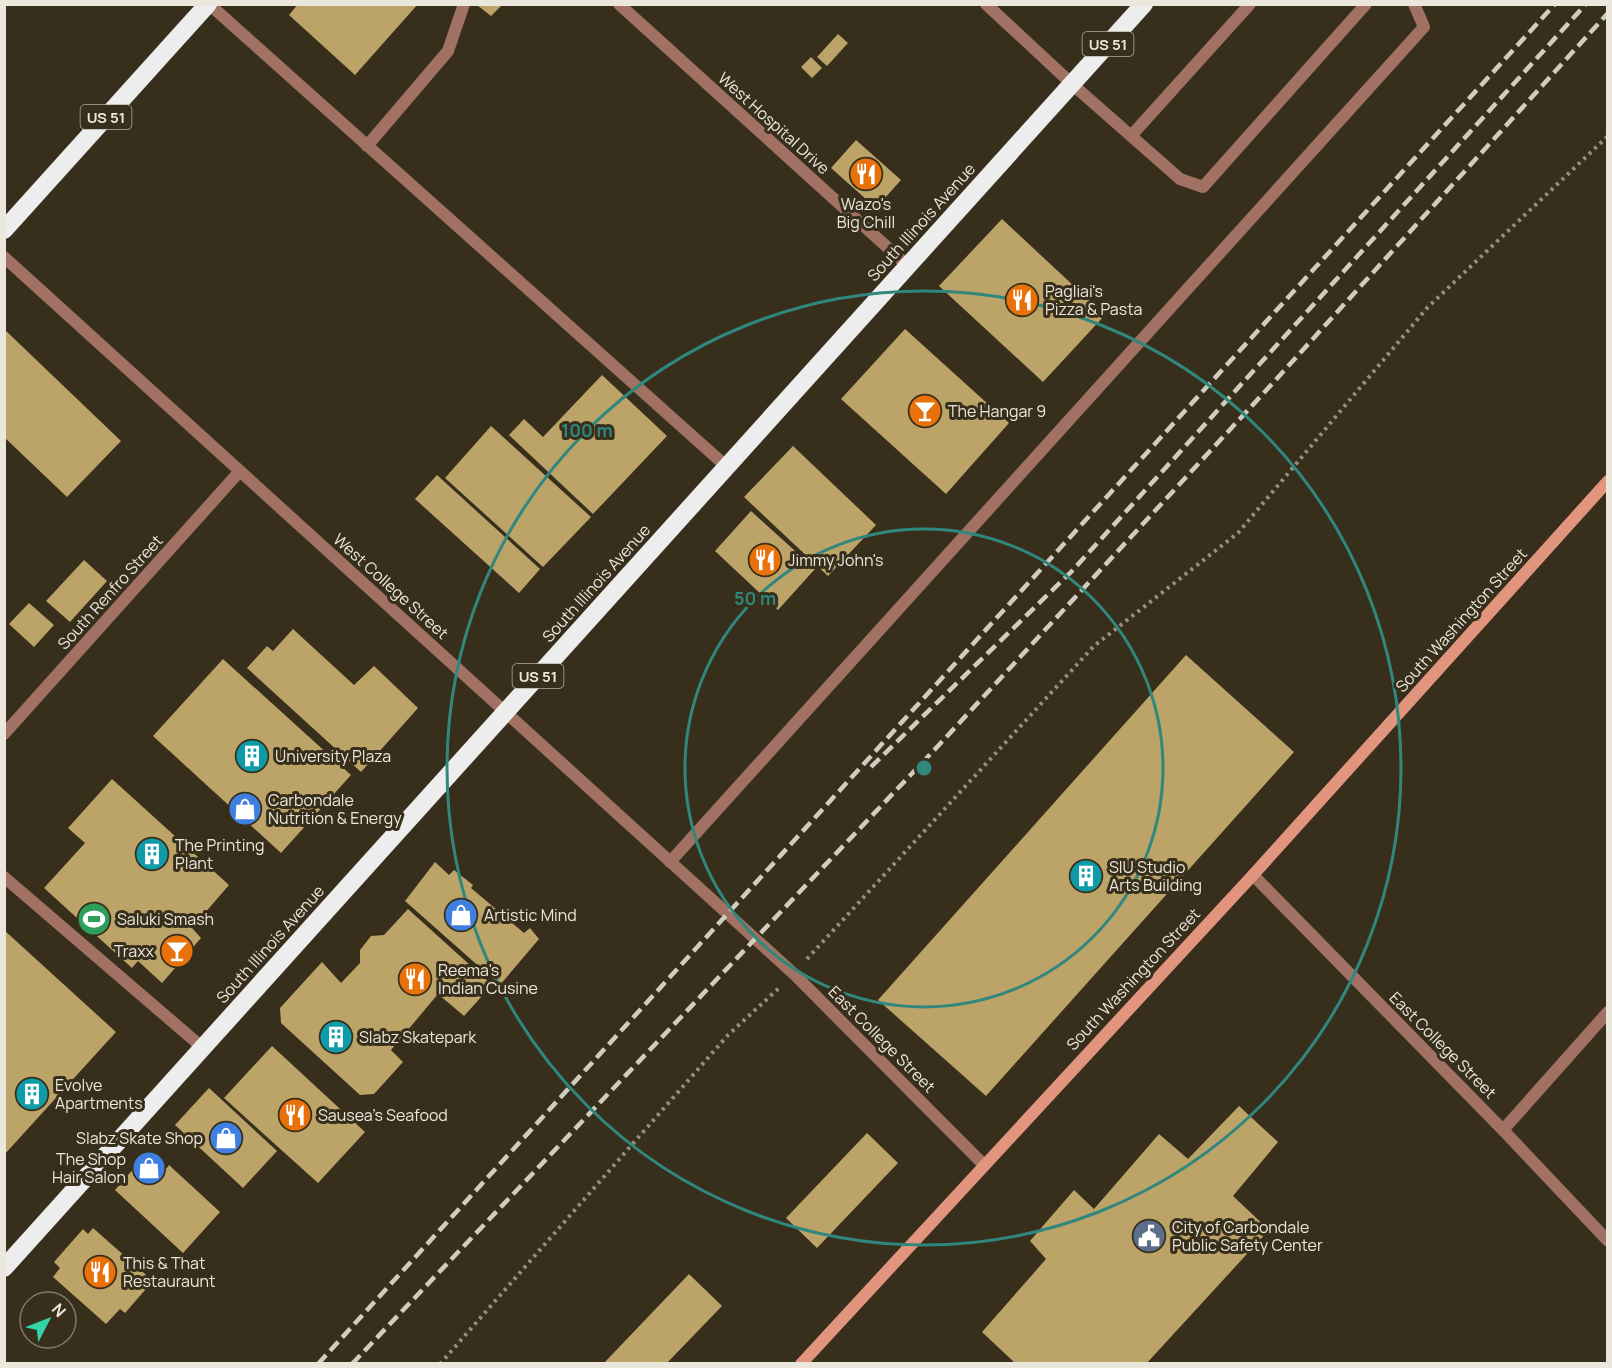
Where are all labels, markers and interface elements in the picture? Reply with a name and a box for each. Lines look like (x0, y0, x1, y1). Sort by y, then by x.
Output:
road number: US 51 (1082, 32, 1134, 56)
street label: West Hospital Drive (714, 67, 834, 179)
road number: US 51 (80, 105, 132, 129)
restaurant icon: Wazo's Big Chill (848, 156, 884, 192)
street label: South Illinois Avenue (862, 158, 980, 286)
place label: Wazo's Big Chill (837, 193, 895, 233)
place label: Pagliai's Pizza & Pasta (1045, 280, 1142, 320)
restaurant icon: Pagliai's Pizza & Pasta (1004, 282, 1040, 318)
bar icon: The Hangar 9 (907, 393, 943, 429)
place label: The Hangar 9 (948, 400, 1046, 422)
text: 100 m (561, 418, 613, 442)
street label: South Illinois Avenue (537, 519, 655, 647)
street label: West College Street (329, 528, 453, 644)
street label: South Renfro Street (52, 530, 168, 654)
restaurant icon: Jimmy John's (747, 542, 783, 578)
street label: South Washington Street (1390, 543, 1532, 697)
place label: Jimmy John's (788, 549, 883, 571)
text: 50 m (734, 586, 776, 610)
road number: US 51 (512, 664, 564, 688)
building icon: University Plaza (234, 738, 270, 774)
place label: University Plaza (275, 745, 391, 767)
centre of rings (914, 758, 934, 778)
place label: Carbondale Nutrition & Energy (268, 789, 402, 829)
shop icon: Carbondale Nutrition & Energy (227, 791, 263, 827)
place label: The Printing Plant (175, 834, 264, 874)
building icon: The Printing Plant (134, 836, 170, 872)
place label: SIU Studio Arts Building (1109, 856, 1202, 896)
building icon: SIU Studio Arts Building (1068, 858, 1104, 894)
street label: South Illinois Avenue (211, 880, 329, 1008)
shop icon: Artistic Mind (443, 897, 479, 933)
sports icon: Saluki Smash (76, 901, 112, 937)
street label: South Washington Street (1061, 903, 1205, 1055)
place label: Artistic Mind (484, 904, 577, 926)
place label: Saluki Smash (117, 908, 214, 930)
bar icon: Traxx (159, 933, 195, 969)
place label: Traxx (114, 940, 155, 962)
place label: Reema's Indian Cusine (438, 959, 538, 999)
restaurant icon: Reema's Indian Cusine (397, 961, 433, 997)
street label: East College Street (824, 981, 940, 1097)
street label: East College Street (1385, 987, 1501, 1103)
building icon: Slabz Skatepark (318, 1019, 354, 1055)
place label: Slabz Skatepark (359, 1026, 477, 1048)
place label: Evolve Apartments (55, 1074, 143, 1114)
building icon: Evolve Apartments (14, 1076, 50, 1112)
restaurant icon: Sausea's Seafood (277, 1097, 313, 1133)
place label: Sausea's Seafood (318, 1104, 448, 1126)
shop icon: Slabz Skate Shop (208, 1120, 244, 1156)
place label: Slabz Skate Shop (76, 1127, 203, 1149)
place label: The Shop Hair Salon (52, 1148, 126, 1188)
shop icon: The Shop Hair Salon (131, 1150, 167, 1186)
place label: City of Carbondale Public Safety Center (1172, 1216, 1323, 1256)
public building icon: City of Carbondale Public Safety Center (1131, 1218, 1167, 1254)
place label: This & That Restauraunt (123, 1252, 215, 1292)
restaurant icon: This & That Restauraunt (82, 1254, 118, 1290)
north arrow (18, 1290, 78, 1350)
text: N (47, 1298, 71, 1322)

